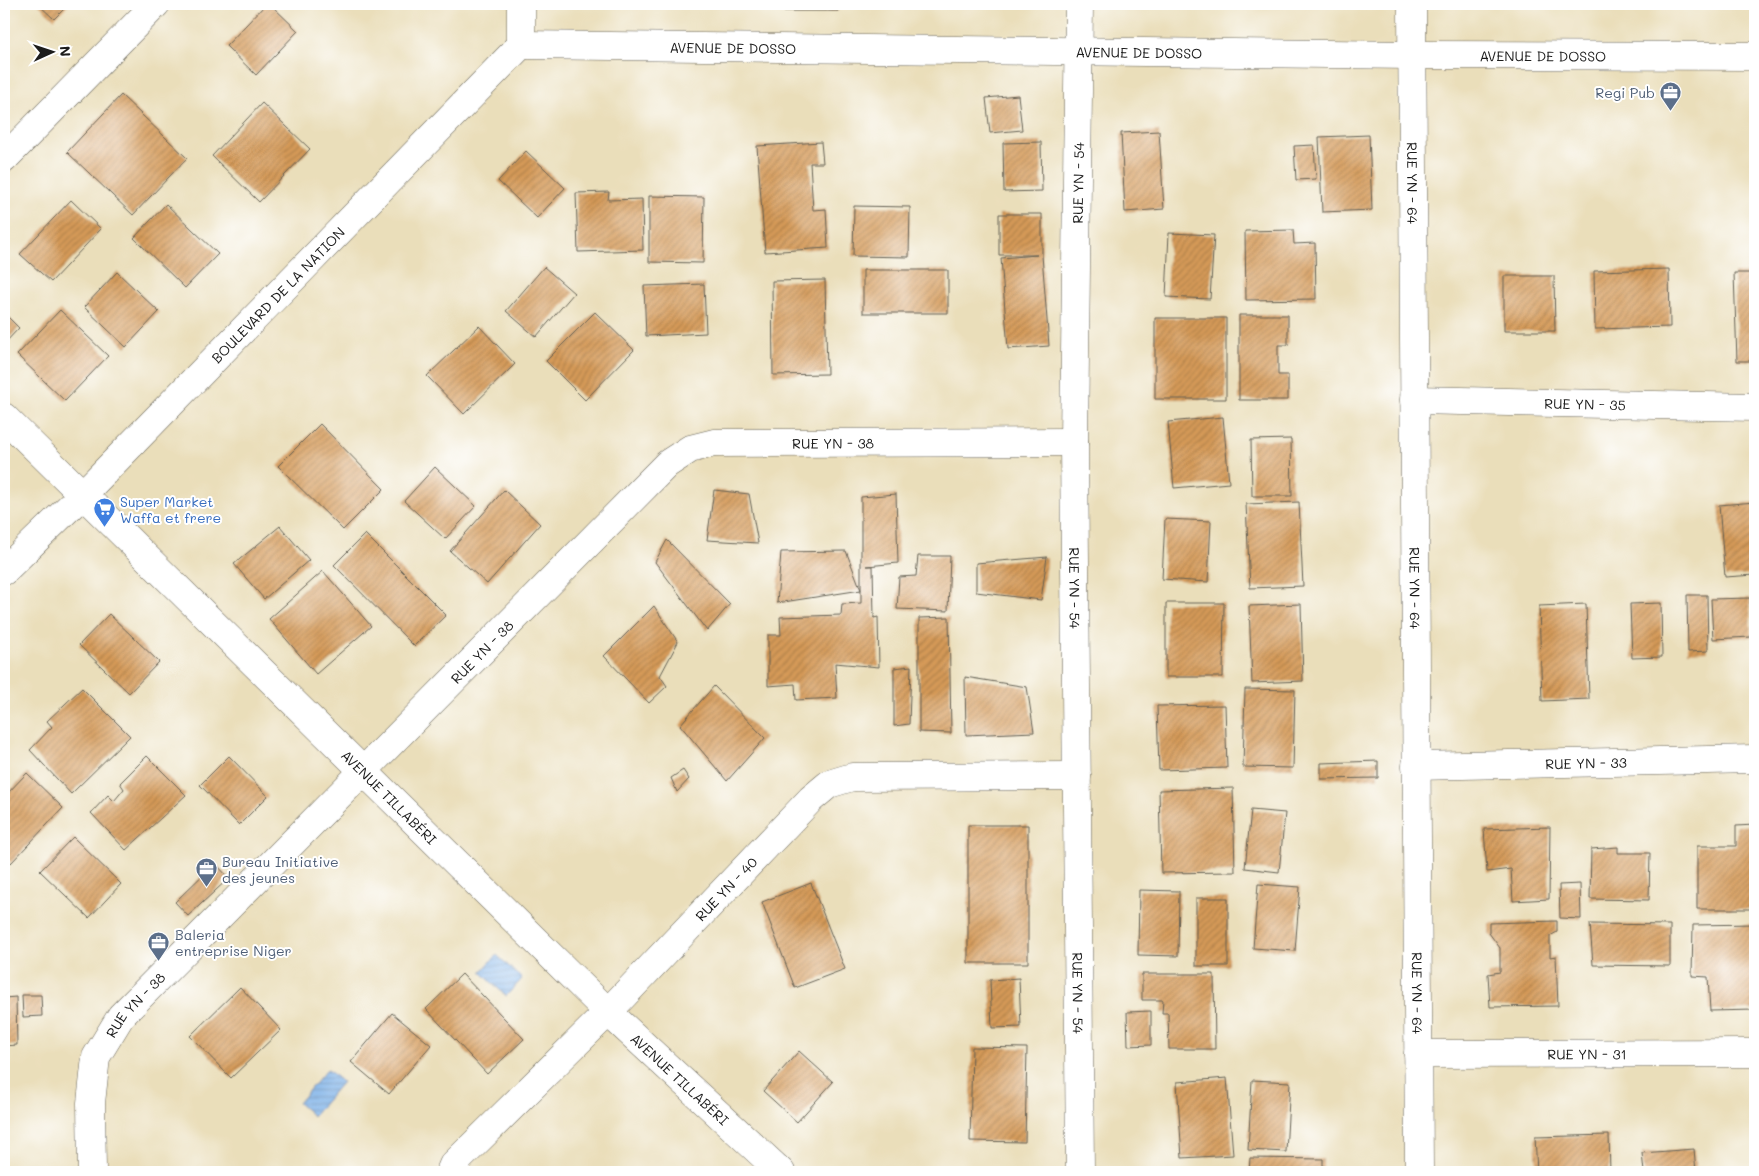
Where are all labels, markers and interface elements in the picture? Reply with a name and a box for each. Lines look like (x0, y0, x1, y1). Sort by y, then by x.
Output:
north arrow (28, 28, 78, 78)
street label: AVENUE DE DOSSO (670, 37, 796, 58)
street label: AVENUE DE DOSSO (1076, 42, 1202, 62)
text: N (56, 45, 75, 57)
street label: AVENUE DE DOSSO (1480, 46, 1606, 65)
office icon: Regi Pub (1659, 80, 1683, 111)
place label: Regi Pub (1595, 83, 1655, 102)
street label: RUE YN - 54 (1068, 141, 1088, 224)
street label: RUE YN - 64 (1403, 142, 1423, 225)
street label: BOULEVARD DE LA NATION (207, 222, 348, 367)
street label: RUE YN - 35 (1544, 393, 1626, 414)
street label: RUE YN - 38 (792, 433, 874, 452)
place label: Super Market Waffa et frere (120, 492, 221, 527)
supermarket icon: Super Market Waffa et frere (92, 497, 116, 528)
street label: RUE YN - 54 (1065, 547, 1085, 630)
street label: RUE YN - 64 (1406, 547, 1425, 630)
street label: RUE YN - 38 (446, 616, 517, 687)
street label: AVENUE TILLABÉRI (337, 745, 441, 848)
street label: RUE YN - 33 (1545, 752, 1627, 773)
place label: Bureau Initiative des jeunes (222, 852, 339, 887)
street label: RUE YN - 40 (690, 852, 761, 925)
office icon: Bureau Initiative des jeunes (194, 857, 218, 888)
place label: Baleria entreprise Niger (175, 925, 292, 960)
office icon: Baleria entreprise Niger (147, 930, 171, 961)
street label: RUE YN - 54 (1069, 952, 1088, 1035)
street label: RUE YN - 64 (1408, 952, 1428, 1035)
street label: RUE YN - 38 (101, 968, 169, 1041)
street label: AVENUE TILLABÉRI (627, 1029, 733, 1129)
street label: RUE YN - 31 (1547, 1044, 1627, 1063)

